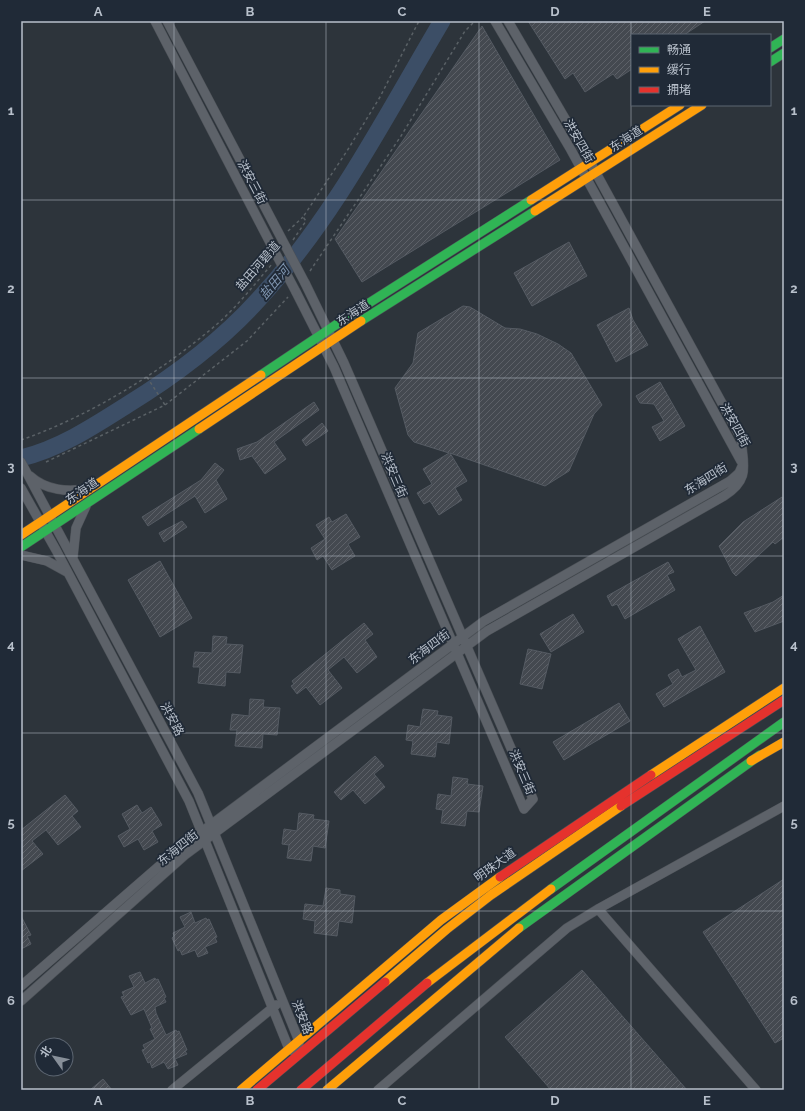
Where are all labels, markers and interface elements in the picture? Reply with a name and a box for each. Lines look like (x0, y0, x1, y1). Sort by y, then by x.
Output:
text: A (94, 4, 103, 19)
text: B (246, 4, 255, 19)
text: C (398, 4, 407, 19)
text: D (550, 4, 560, 19)
text: E (703, 4, 711, 19)
legend (631, 34, 771, 106)
text: 畅通 (667, 43, 691, 57)
text: 缓行 (667, 63, 691, 77)
text: 拥堵 (667, 83, 691, 97)
text: 1 (8, 103, 15, 118)
text: 1 (791, 103, 798, 118)
street label: 洪安四街 (561, 117, 597, 165)
street label: 东海道 (607, 123, 645, 155)
street label: 洪安三街 (235, 158, 269, 206)
street label: 盐田河碧道 (233, 239, 283, 293)
water label: 盐田河 (255, 262, 293, 302)
text: 2 (7, 281, 15, 296)
text: 2 (790, 281, 798, 296)
street label: 东海道 (334, 297, 372, 329)
street label: 洪安四街 (717, 401, 753, 449)
street label: 洪安三街 (378, 450, 410, 500)
text: 3 (7, 459, 15, 474)
text: 3 (790, 459, 798, 474)
street label: 东海四街 (682, 460, 730, 498)
street label: 东海道 (63, 475, 101, 507)
street label: 东海四街 (406, 627, 452, 667)
text: 4 (7, 637, 15, 652)
text: 4 (790, 637, 798, 652)
street label: 洪安路 (157, 700, 187, 738)
street label: 洪安三街 (506, 747, 538, 797)
text: 5 (7, 815, 15, 830)
text: 5 (790, 815, 798, 830)
street label: 东海四街 (155, 827, 201, 869)
street label: 明珠大道 (471, 845, 519, 885)
text: 6 (7, 993, 15, 1008)
text: 6 (790, 993, 798, 1008)
street label: 洪安路 (289, 998, 315, 1036)
north arrow (34, 1037, 74, 1077)
text: 北 (38, 1044, 54, 1060)
text: A (94, 1093, 103, 1108)
text: B (246, 1093, 255, 1108)
text: C (398, 1093, 407, 1108)
text: D (550, 1093, 560, 1108)
text: E (703, 1093, 711, 1108)

